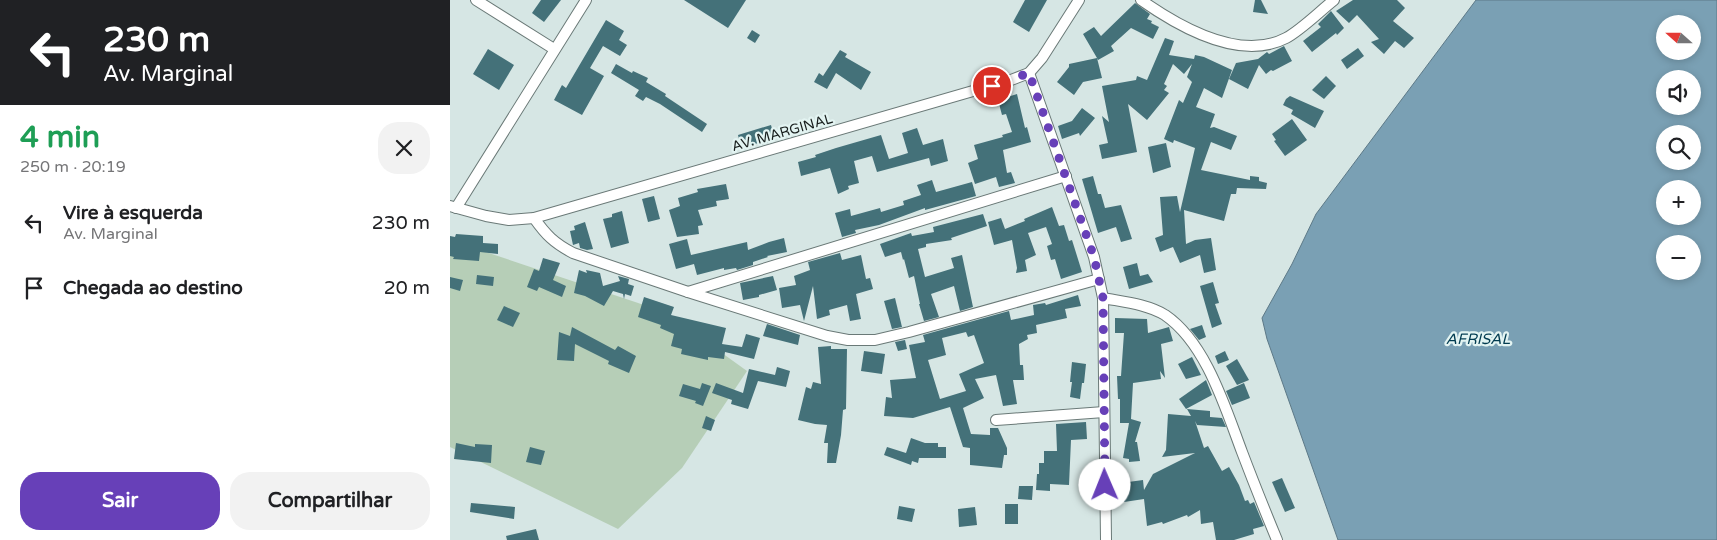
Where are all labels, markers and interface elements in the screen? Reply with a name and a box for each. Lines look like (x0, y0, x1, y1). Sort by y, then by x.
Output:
north arrow (1656, 15, 1701, 60)
map controls (1656, 15, 1701, 280)
text: 230 m (103, 19, 210, 61)
icon: left (20, 20, 85, 85)
text: Av. Marginal (103, 61, 233, 87)
pin (971, 65, 1013, 107)
button: sound (1656, 70, 1701, 115)
icon: arrive (978, 72, 1006, 100)
street label: AV. MARGINAL (730, 110, 835, 155)
text: 4 min (20, 119, 100, 156)
button: close (378, 122, 430, 174)
button: search (1656, 125, 1701, 170)
text: 250 m · 20:19 (20, 157, 126, 177)
button: + (1656, 180, 1701, 225)
text: Vire à esquerda (63, 202, 203, 224)
icon: left (20, 209, 48, 237)
text: 230 m (372, 212, 430, 234)
text: Av. Marginal (63, 224, 158, 244)
button: − (1656, 235, 1701, 280)
icon: arrive (20, 274, 48, 302)
text: Chegada ao destino (63, 277, 243, 299)
text: 20 m (384, 277, 430, 299)
water label: AFRISAL (1446, 330, 1511, 348)
position arrow (1078, 458, 1130, 510)
button: Sair (20, 472, 220, 530)
button: Compartilhar (230, 472, 430, 530)

